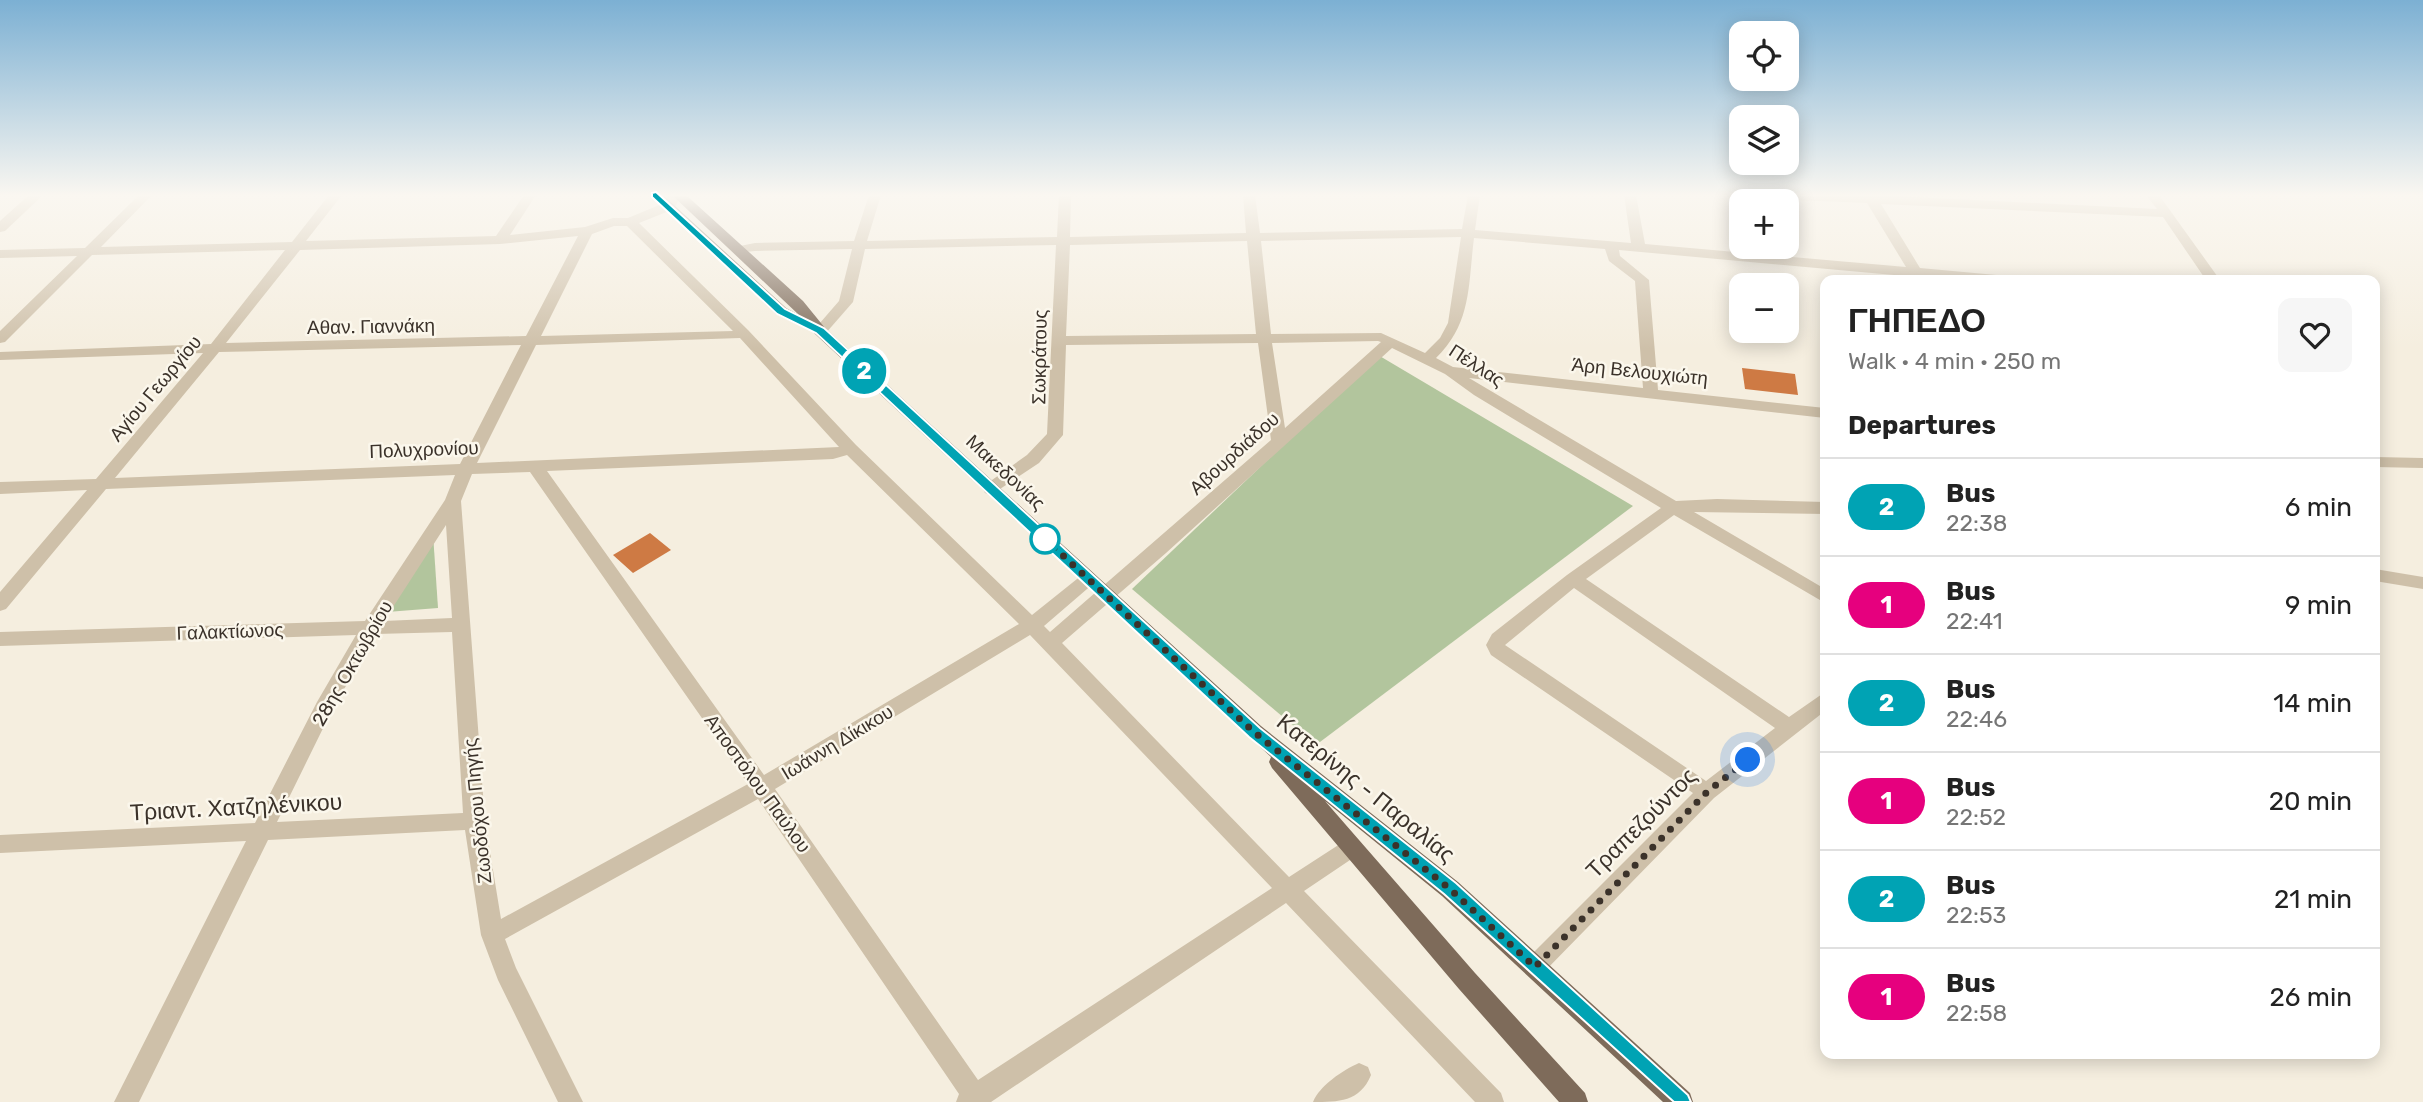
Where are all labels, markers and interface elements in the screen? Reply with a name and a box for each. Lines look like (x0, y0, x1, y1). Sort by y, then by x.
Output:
map controls (1729, 21, 1799, 343)
button: locate (1729, 21, 1799, 91)
button: layers (1729, 105, 1799, 175)
button: + (1729, 189, 1799, 259)
button: − (1729, 273, 1799, 343)
button: heart (2278, 298, 2352, 372)
text: ΓΗΠΕΔΟ (1848, 301, 1986, 340)
street label: Σωκράτους (1027, 309, 1052, 405)
street label: Αθαν. Γιαννάκη (307, 314, 435, 339)
street label: Αγίου Γεωργίου (104, 331, 206, 446)
street label: Πέλλας (1445, 339, 1509, 392)
text: Walk · 4 min · 250 m (1848, 347, 2061, 375)
line badge: 2 (841, 348, 887, 394)
street label: Άρη Βελουχιώτη (1571, 353, 1709, 390)
text: 2 (856, 357, 872, 385)
street label: Αβουρδιάδου (1185, 407, 1284, 500)
text: Departures (1848, 410, 1996, 441)
street label: Μακεδονίας (961, 430, 1050, 515)
street label: Πολυχρονίου (369, 436, 479, 463)
text: Bus (1946, 478, 1995, 509)
text: 6 min (2285, 492, 2352, 523)
text: 2 (1879, 493, 1894, 521)
text: 22:38 (1946, 509, 2007, 537)
unlabelled marker (1030, 524, 1060, 554)
text: Bus (1946, 576, 1995, 607)
text: 9 min (2285, 590, 2352, 621)
text: 1 (1881, 591, 1892, 619)
street label: 28ης Οκτωβρίου (307, 596, 398, 730)
text: 22:41 (1946, 607, 2003, 635)
street label: Γαλακτίωνος (176, 618, 284, 645)
text: Bus (1946, 674, 1995, 705)
text: 14 min (2273, 688, 2352, 719)
text: 2 (1879, 689, 1894, 717)
street label: Ιωάννη Δίκικου (777, 700, 897, 785)
text: 22:46 (1946, 705, 2007, 733)
street label: Κατερίνης - Παραλίας (1271, 708, 1461, 868)
street label: Αποστόλου Παύλου (700, 710, 816, 857)
street label: Ζωοδόχου Πηγής (458, 737, 497, 885)
your location (1730, 742, 1765, 777)
street label: Τραπεζούντος (1580, 762, 1702, 884)
text: Bus (1946, 772, 1995, 803)
text: 20 min (2269, 786, 2352, 817)
street label: Τριαντ. Χατζηλένικου (129, 787, 343, 827)
text: 1 (1881, 787, 1892, 815)
text: 22:52 (1946, 803, 2006, 831)
text: Bus (1946, 870, 1995, 901)
text: 21 min (2274, 884, 2352, 915)
text: 2 (1879, 885, 1894, 913)
text: 22:53 (1946, 901, 2006, 929)
text: Bus (1946, 968, 1995, 999)
text: 26 min (2270, 982, 2352, 1013)
text: 1 (1881, 983, 1892, 1011)
text: 22:58 (1946, 999, 2007, 1027)

